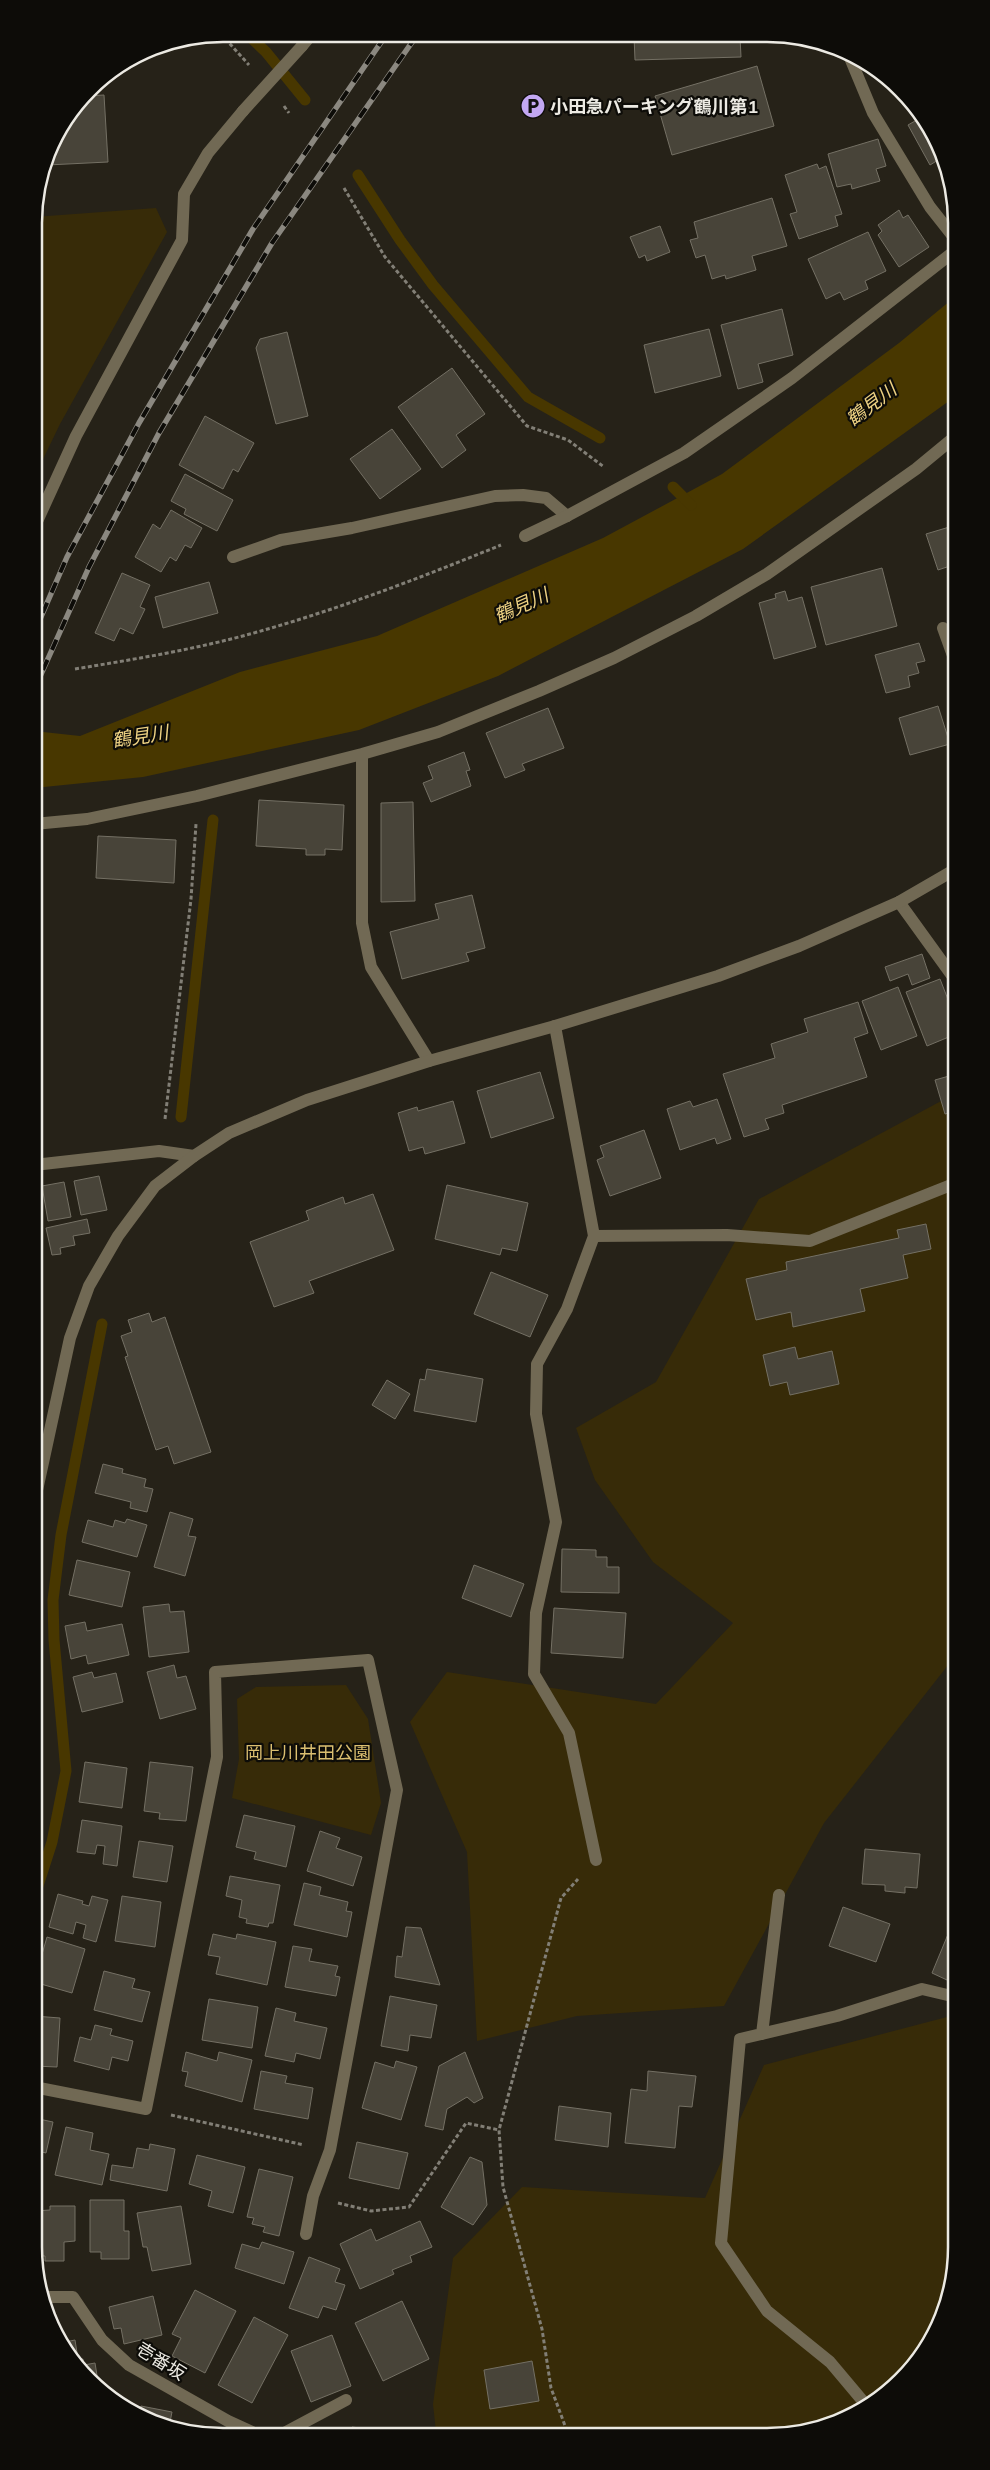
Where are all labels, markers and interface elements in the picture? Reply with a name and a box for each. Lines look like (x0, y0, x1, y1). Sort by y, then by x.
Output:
parking icon: 小田急パーキング鶴川第1 (520, 93, 546, 119)
place label: 小田急パーキング鶴川第1 (550, 95, 758, 118)
water label: 鶴見川 (841, 376, 903, 431)
water label: 鶴見川 (490, 582, 554, 628)
water label: 鶴見川 (110, 719, 172, 752)
park label: 岡上川井田公園 (245, 1741, 371, 1764)
street label: 壱番坂 (132, 2337, 190, 2385)

